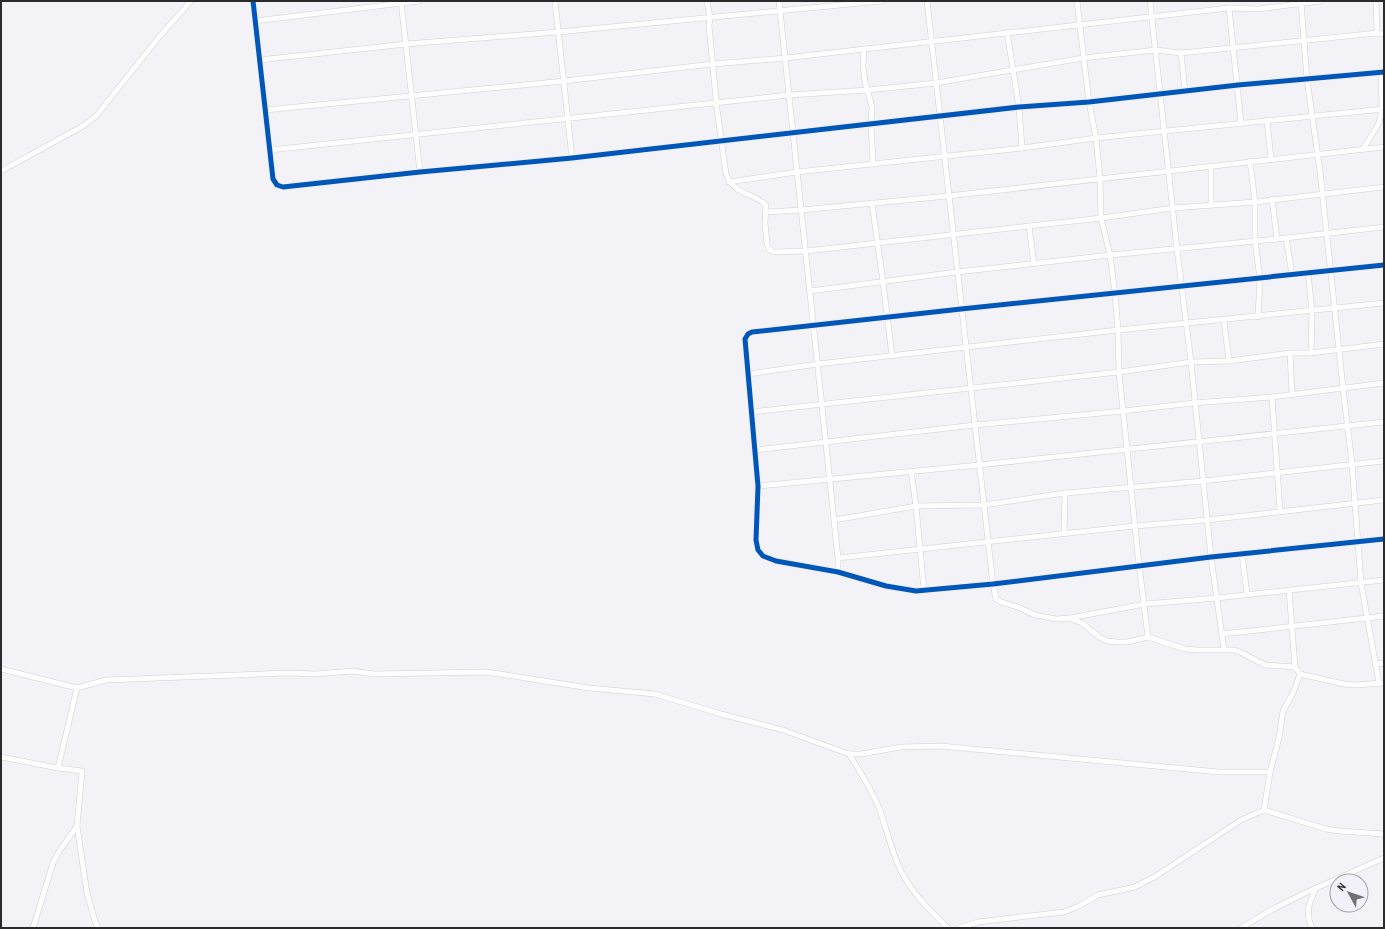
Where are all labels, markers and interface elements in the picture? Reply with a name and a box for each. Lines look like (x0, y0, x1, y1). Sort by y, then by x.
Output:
north arrow (1329, 873, 1369, 913)
text: N (1334, 880, 1349, 894)

